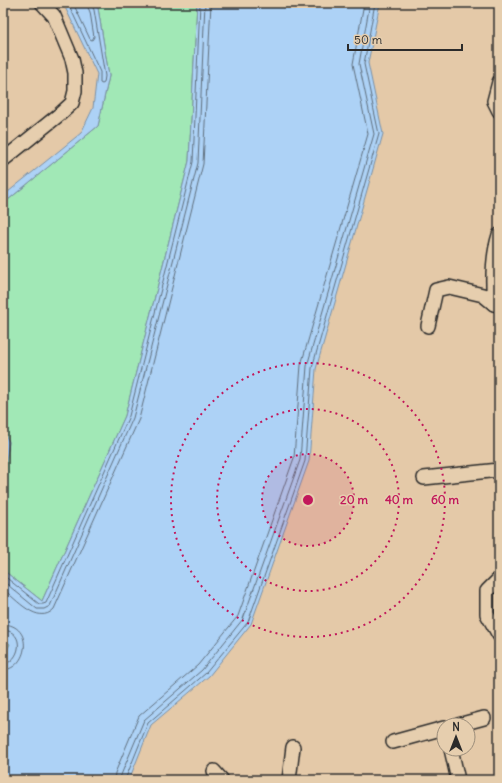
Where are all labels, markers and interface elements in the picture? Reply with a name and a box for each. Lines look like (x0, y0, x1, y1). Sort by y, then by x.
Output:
scale bar (348, 26, 462, 52)
text: 50 m (354, 32, 383, 47)
text: 20 m (340, 492, 368, 507)
text: 40 m (385, 492, 414, 507)
text: 60 m (431, 492, 460, 507)
centre of rings (301, 493, 315, 507)
north arrow (436, 717, 476, 757)
text: N (452, 720, 460, 734)

